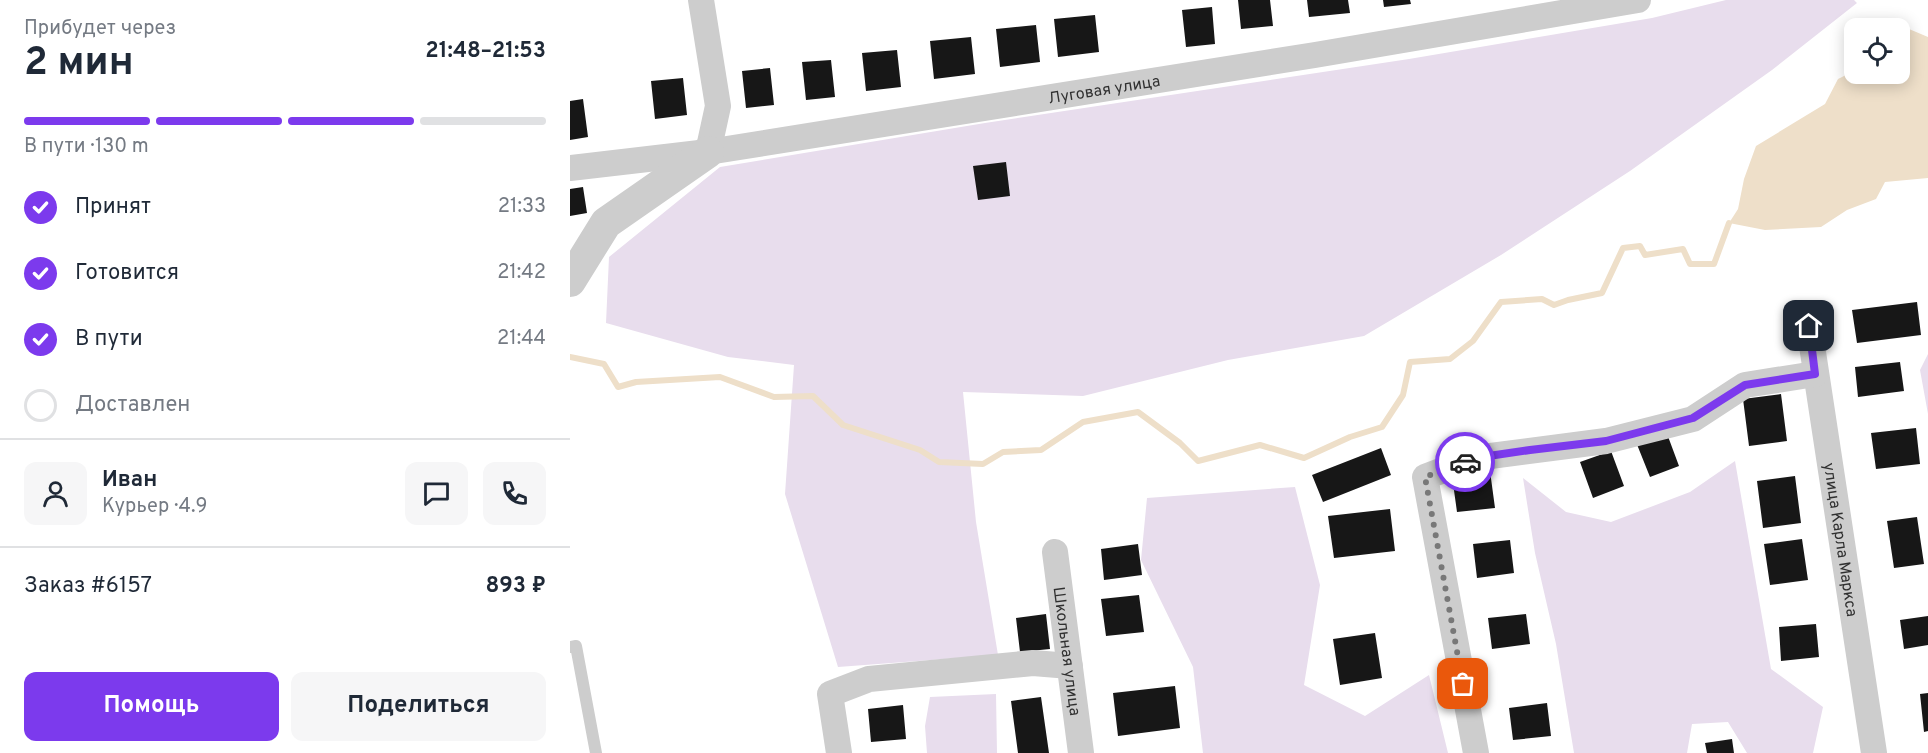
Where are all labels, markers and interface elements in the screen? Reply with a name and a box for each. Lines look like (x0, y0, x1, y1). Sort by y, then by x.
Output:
text: Прибудет через (24, 16, 176, 42)
map controls (1844, 18, 1910, 84)
button: locate (1844, 18, 1910, 84)
text: 21:48–21:53 (425, 38, 546, 65)
text: 2 мин (24, 40, 134, 89)
street label: Луговая улица (1047, 72, 1162, 109)
text: В пути · 130 m (24, 134, 149, 160)
icon: check (24, 191, 57, 224)
text: Принят (75, 194, 151, 221)
text: 21:33 (498, 194, 546, 220)
icon: check (24, 257, 57, 290)
text: Готовится (75, 260, 179, 287)
text: 21:42 (497, 260, 546, 286)
pin (1783, 300, 1834, 351)
icon: home (1792, 309, 1825, 342)
icon: check (24, 323, 57, 356)
text: В пути (75, 326, 143, 353)
text: 21:44 (497, 326, 546, 352)
text: Доставлен (75, 392, 190, 419)
courier (1435, 432, 1495, 492)
icon: car (1449, 446, 1482, 479)
street label: улица Карла Маркса (1818, 461, 1861, 618)
button: person (24, 462, 87, 525)
button: chat (405, 462, 468, 525)
button: phone (483, 462, 546, 525)
text: Иван (102, 467, 157, 494)
text: Курьер · 4.9 (102, 494, 207, 520)
text: Заказ #6157 (24, 573, 152, 600)
text: 893 ₽ (486, 573, 546, 600)
street label: Школьная улица (1048, 586, 1084, 717)
pin (1437, 658, 1488, 709)
icon: bag (1446, 667, 1479, 700)
button: Помощь (24, 672, 279, 741)
button: Поделиться (291, 672, 546, 741)

